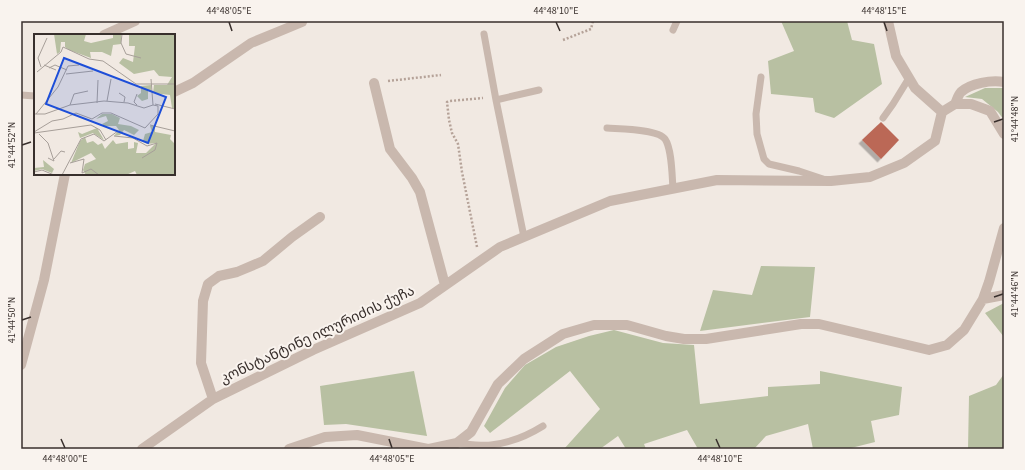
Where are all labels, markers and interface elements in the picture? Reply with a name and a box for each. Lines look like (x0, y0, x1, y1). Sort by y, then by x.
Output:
text: 44°48'05"E (206, 4, 252, 18)
text: 44°48'10"E (533, 4, 579, 18)
text: 44°48'15"E (861, 4, 907, 18)
inset map (34, 34, 175, 175)
text: 41°44'48"N (1008, 96, 1022, 142)
text: 41°44'52"N (5, 122, 19, 168)
text: 41°44'46"N (1008, 271, 1022, 317)
street label: კონსტანტინე ილურიძის ქუჩა (217, 281, 418, 389)
text: 41°44'50"N (5, 297, 19, 343)
text: 44°48'00"E (42, 452, 88, 466)
text: 44°48'05"E (369, 452, 415, 466)
text: 44°48'10"E (697, 452, 743, 466)

